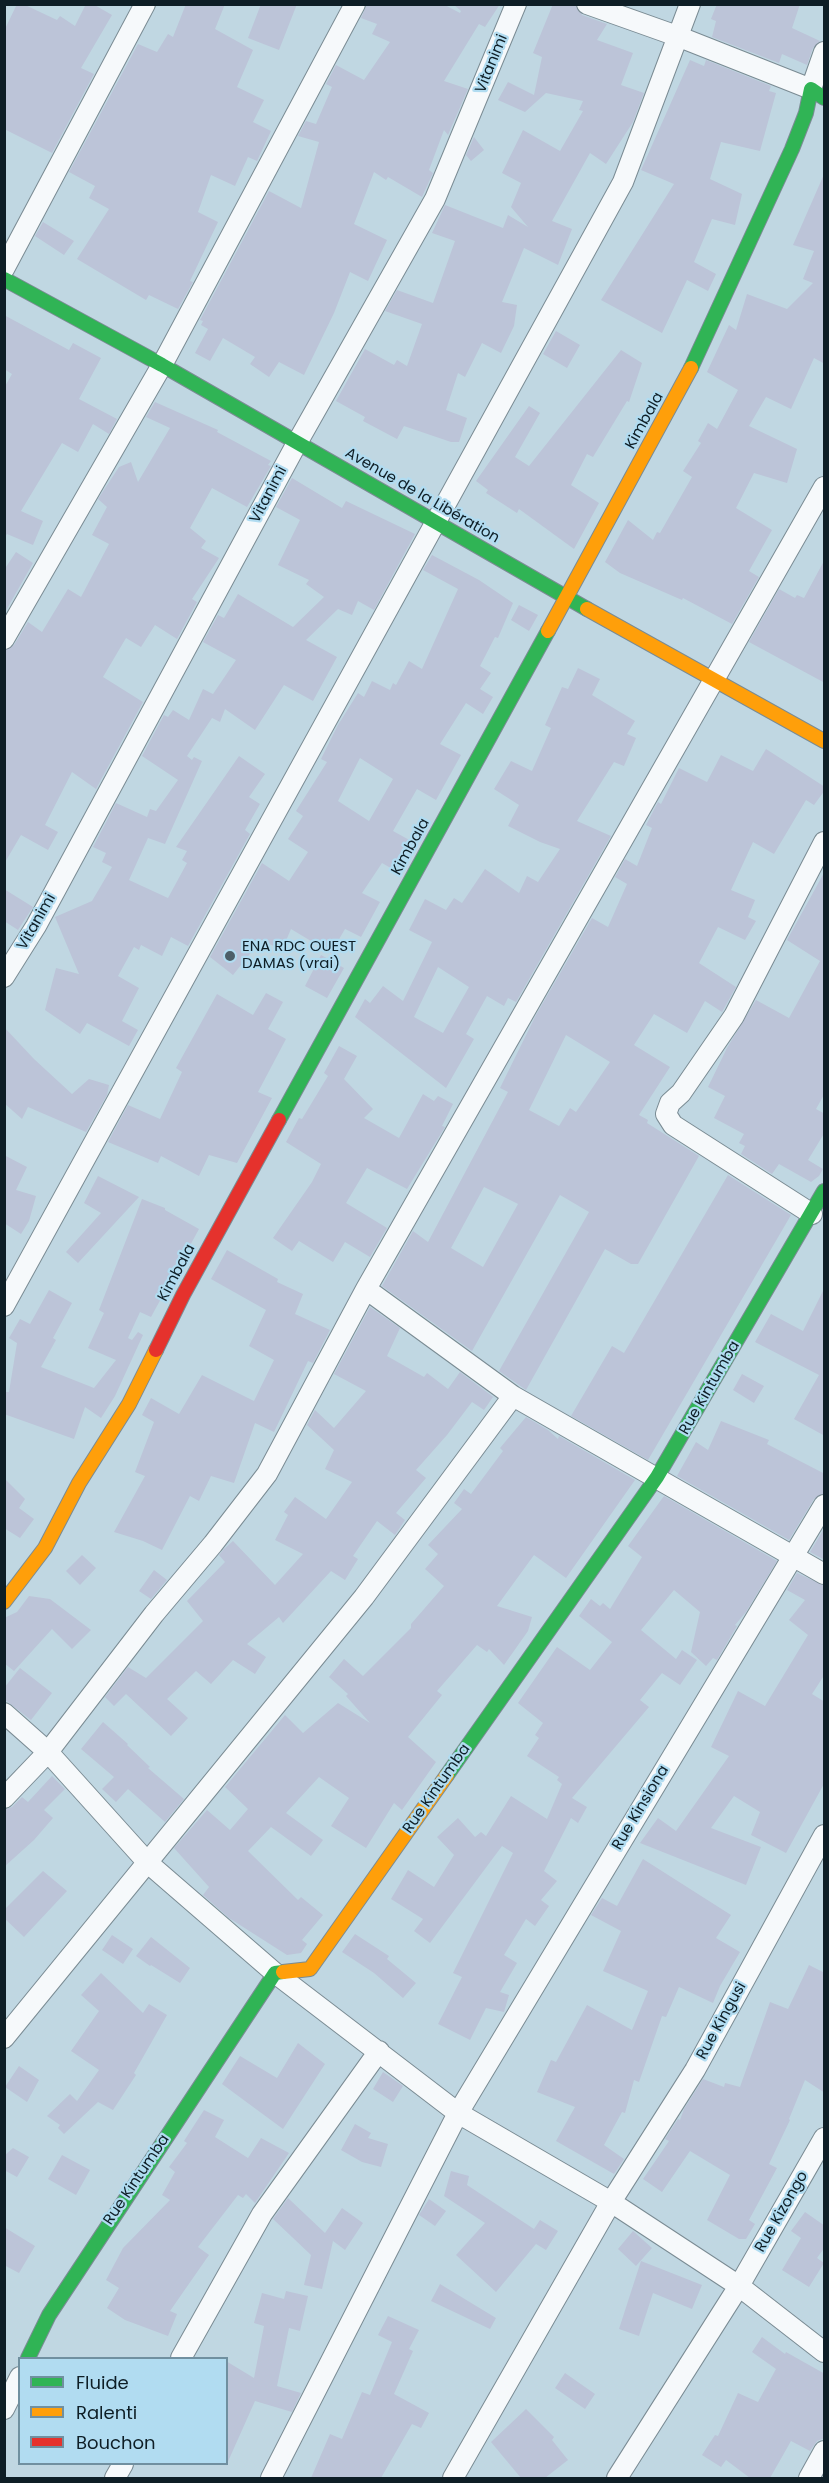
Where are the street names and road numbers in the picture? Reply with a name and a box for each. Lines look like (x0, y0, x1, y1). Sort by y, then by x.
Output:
street label: Vitanimi (472, 32, 512, 96)
street label: Kimbala (622, 389, 668, 453)
street label: Avenue de la Libération (342, 444, 502, 548)
street label: Vitanimi (247, 463, 291, 527)
street label: Kimbala (388, 815, 434, 879)
street label: Vitanimi (14, 891, 60, 953)
street label: Kimbala (154, 1241, 200, 1305)
street label: Rue Kintumba (676, 1338, 744, 1438)
street label: Rue Kintumba (399, 1741, 475, 1837)
street label: Rue Kinsiona (609, 1763, 673, 1853)
street label: Rue Kingusi (693, 1979, 751, 2063)
street label: Rue Kintumba (100, 2131, 174, 2229)
street label: Rue Kizongo (752, 2168, 812, 2256)

